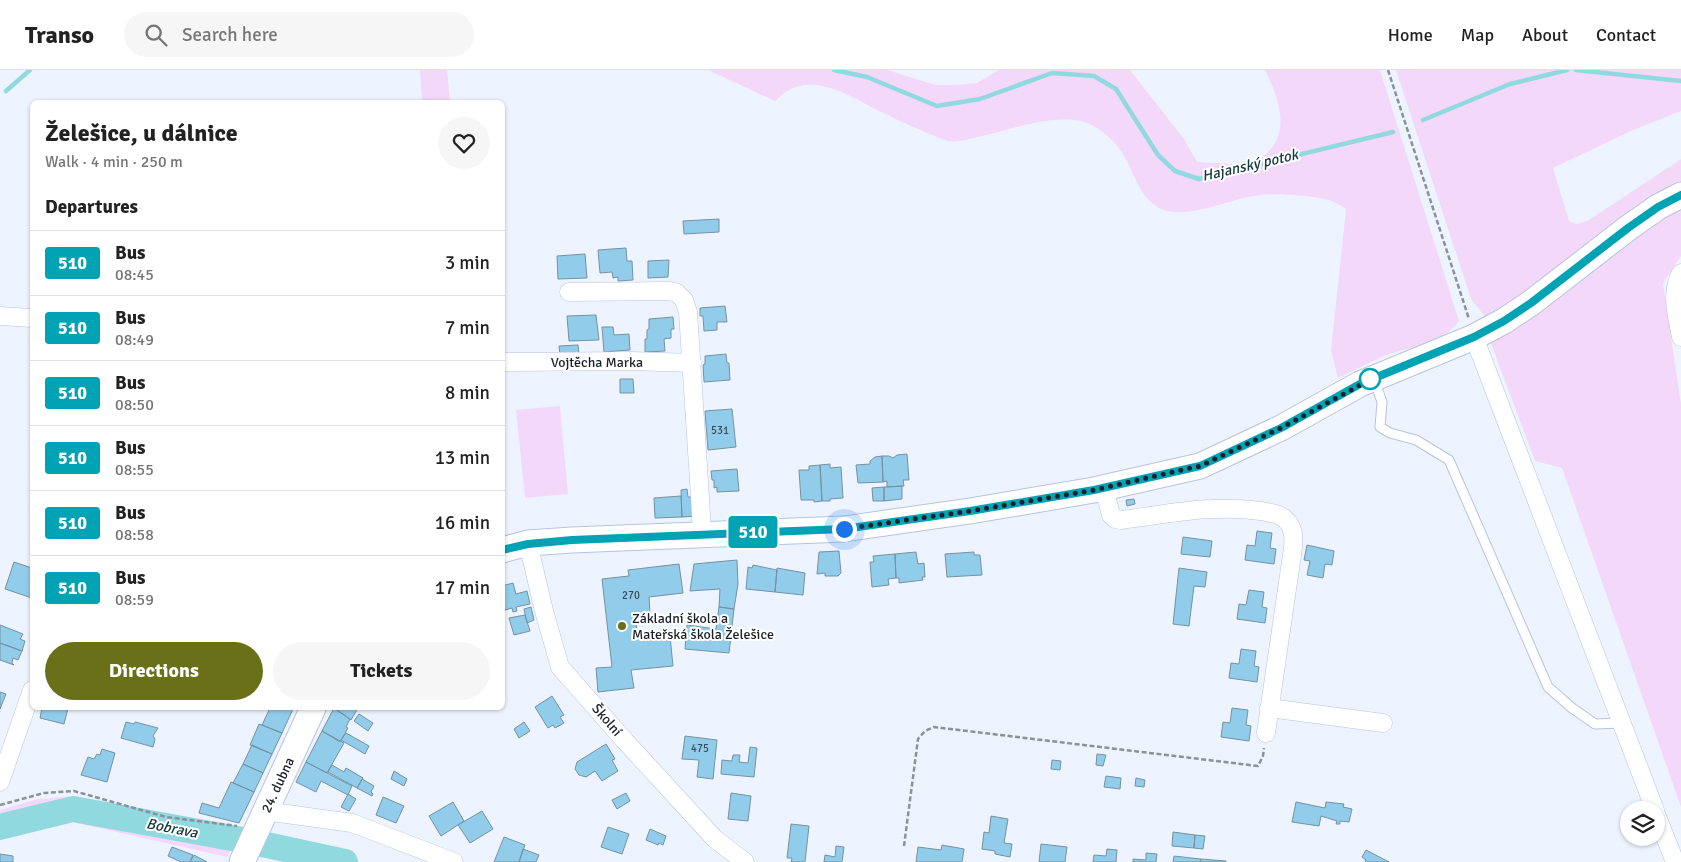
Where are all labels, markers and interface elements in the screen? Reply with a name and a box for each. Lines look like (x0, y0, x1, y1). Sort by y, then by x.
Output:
search box (124, 12, 474, 57)
text: Transo (25, 20, 94, 50)
icon: search (142, 21, 170, 49)
text: Search here (182, 23, 278, 47)
text: Home (1388, 24, 1433, 46)
text: Map (1461, 24, 1494, 46)
text: About (1522, 24, 1568, 46)
text: Contact (1596, 24, 1656, 46)
button: heart (438, 117, 490, 169)
text: Želešice, u dálnice (45, 118, 238, 148)
water label: Hajanský potok (1200, 145, 1301, 185)
text: Walk · 4 min · 250 m (45, 152, 183, 172)
text: Departures (45, 195, 138, 219)
text: Bus (115, 241, 146, 265)
text: 3 min (445, 251, 490, 275)
text: 510 (58, 252, 87, 274)
text: 08:45 (115, 265, 154, 285)
text: Bus (115, 306, 146, 330)
text: 7 min (445, 316, 490, 340)
text: 510 (58, 317, 87, 339)
text: 08:49 (115, 330, 154, 350)
street label: Vojtěcha Marka (551, 354, 643, 371)
unlabelled marker (1359, 368, 1381, 390)
text: Bus (115, 371, 146, 395)
text: 8 min (445, 381, 490, 405)
text: 510 (58, 382, 87, 404)
text: 08:50 (115, 395, 154, 415)
house number: 531 (711, 424, 729, 437)
text: Bus (115, 436, 146, 460)
text: 13 min (435, 446, 490, 470)
text: 510 (58, 447, 87, 469)
text: 08:55 (115, 460, 154, 480)
text: Bus (115, 501, 146, 525)
text: 16 min (435, 511, 490, 535)
text: 510 (58, 512, 87, 534)
line badge: 510 (724, 516, 782, 548)
your location (832, 517, 857, 542)
text: 510 (738, 521, 768, 543)
text: 08:58 (115, 525, 154, 545)
text: Bus (115, 566, 146, 590)
text: 17 min (435, 576, 490, 600)
text: 510 (58, 577, 87, 599)
house number: 270 (622, 589, 640, 602)
text: 08:59 (115, 590, 154, 610)
place label: Základní škola a Mateřská škola Želešice (632, 610, 774, 643)
marker: Základní škola a Mateřská škola Želešice (616, 620, 628, 632)
button: Directions (45, 642, 263, 700)
button: Tickets (273, 642, 490, 700)
street label: Školní (588, 700, 626, 740)
house number: 475 (691, 742, 709, 755)
street label: 24. dubna (258, 755, 298, 815)
map controls (1620, 801, 1665, 846)
button: layers (1620, 801, 1665, 846)
water label: Bobrava (145, 814, 200, 842)

